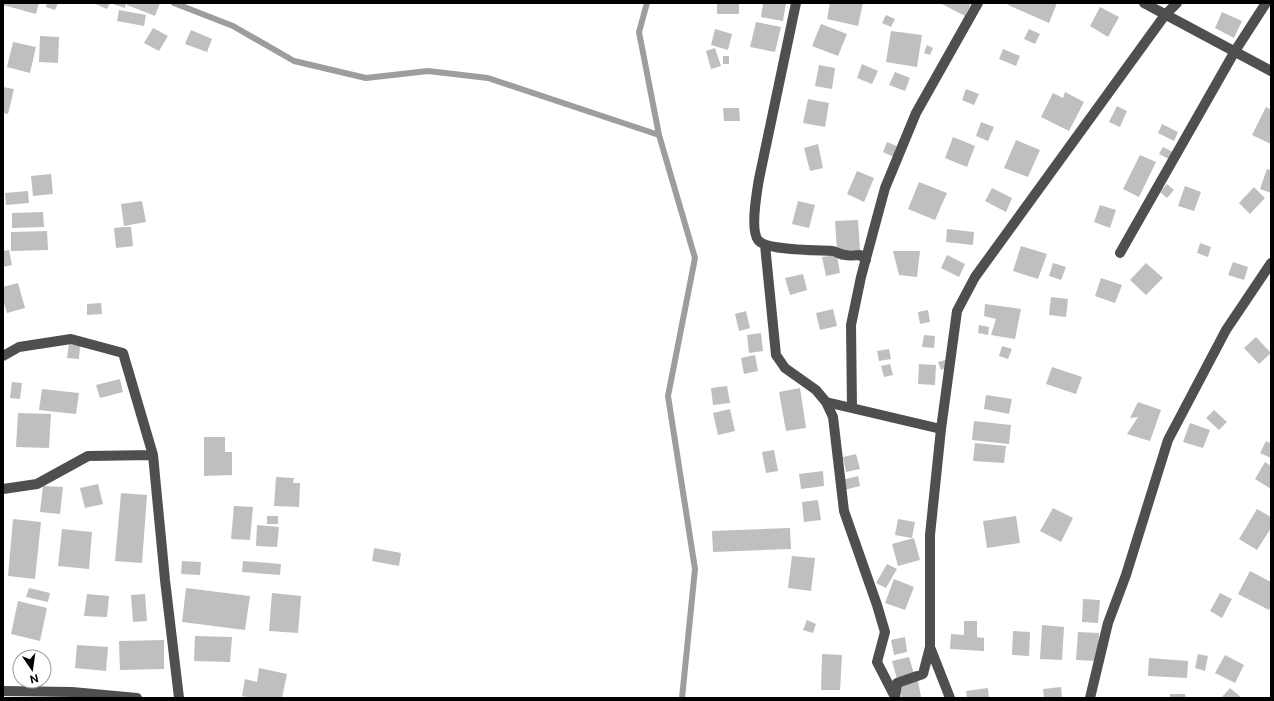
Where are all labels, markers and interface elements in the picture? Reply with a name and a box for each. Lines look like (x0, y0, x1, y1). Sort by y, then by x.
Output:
north arrow (12, 649, 52, 689)
text: N (29, 672, 40, 686)

